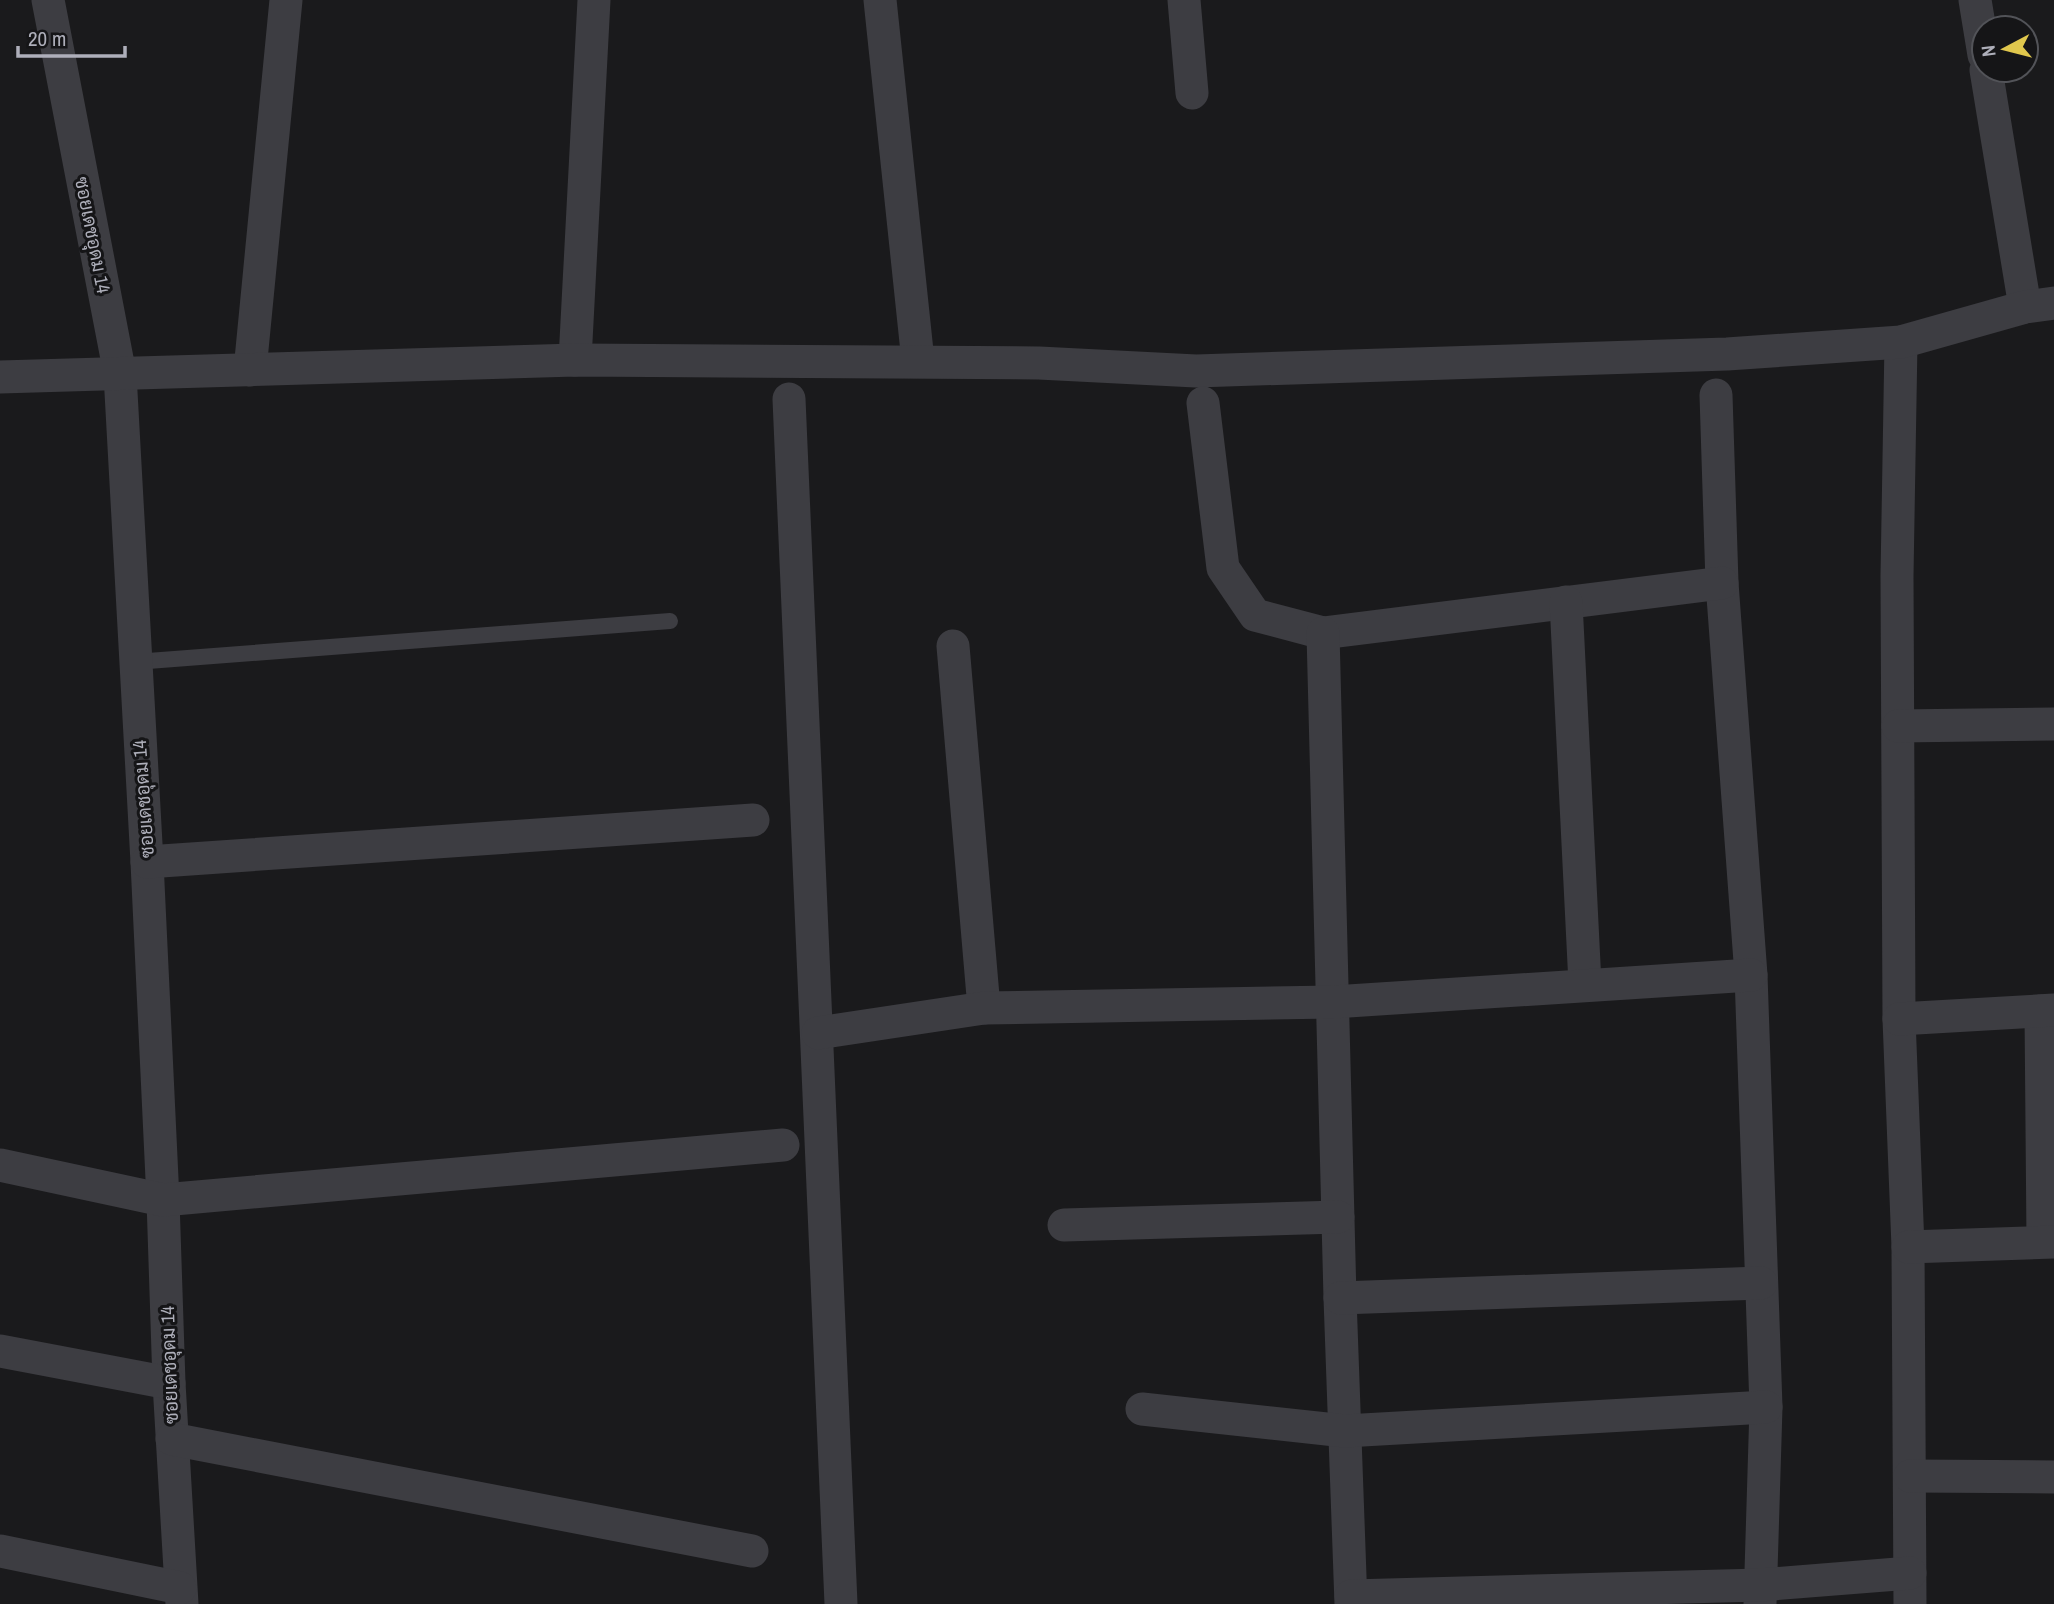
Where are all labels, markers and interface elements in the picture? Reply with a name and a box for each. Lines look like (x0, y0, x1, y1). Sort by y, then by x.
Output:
scale bar (18, 14, 124, 58)
north arrow (1970, 14, 2040, 84)
text: 20 m (28, 24, 66, 53)
text: N (1975, 44, 2002, 58)
street label: ซอยเดชอุดม 14 (69, 175, 117, 296)
street label: ซอยเดชอุดม 14 (126, 739, 160, 859)
street label: ซอยเดชอุดม 14 (154, 1305, 184, 1424)

